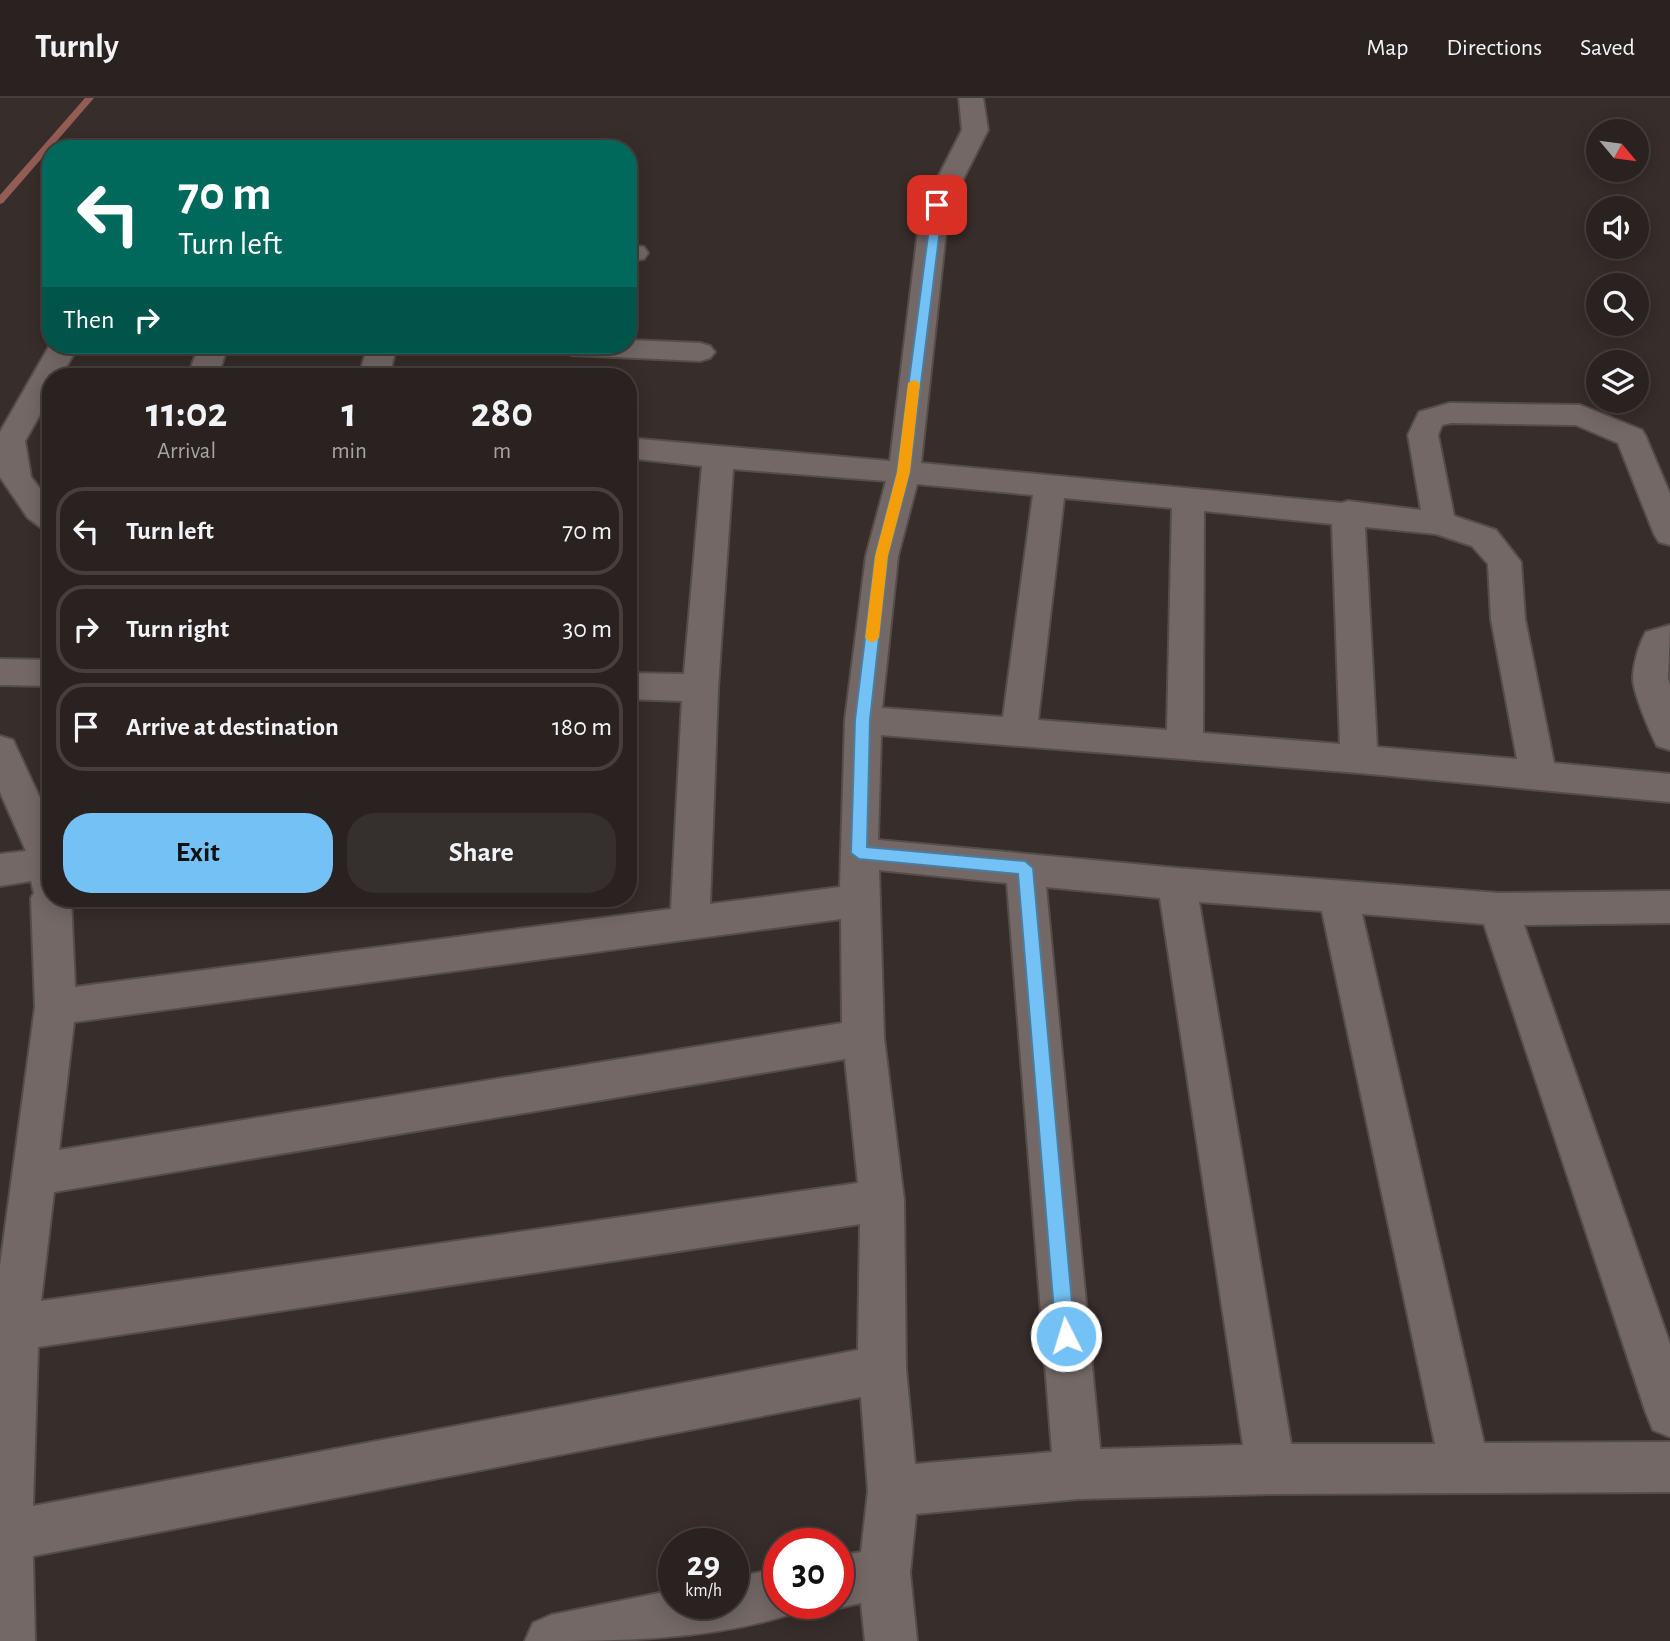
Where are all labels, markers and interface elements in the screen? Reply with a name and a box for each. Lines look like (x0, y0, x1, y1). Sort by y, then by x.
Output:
text: Turnly (35, 31, 119, 64)
text: Map (1366, 36, 1408, 60)
text: Directions (1446, 36, 1542, 60)
text: Saved (1580, 36, 1635, 60)
north arrow (1586, 119, 1648, 182)
map controls (1586, 119, 1649, 413)
icon: left (63, 168, 154, 259)
text: 70 m (178, 170, 272, 219)
pin (907, 175, 967, 235)
icon: arrive (918, 186, 956, 224)
button: sound (1586, 196, 1649, 259)
text: Turn left (178, 228, 282, 260)
button: search (1586, 273, 1649, 336)
icon: right (128, 301, 166, 339)
text: Then (63, 307, 114, 333)
button: layers (1586, 350, 1649, 413)
text: 11:02 (146, 392, 227, 434)
text: 1 (342, 392, 357, 434)
text: 280 (471, 392, 533, 434)
text: Arrival (157, 440, 216, 463)
text: min (331, 440, 367, 463)
text: m (493, 440, 511, 463)
icon: left (67, 512, 105, 550)
text: Turn left (126, 518, 214, 544)
text: 70 m (562, 518, 612, 544)
icon: right (67, 610, 105, 648)
text: Turn right (126, 616, 229, 642)
text: 30 m (562, 616, 612, 642)
icon: arrive (67, 708, 105, 746)
text: Arrive at destination (126, 714, 339, 740)
text: 180 m (552, 714, 612, 740)
button: Exit (63, 813, 333, 893)
button: Share (347, 813, 616, 893)
position arrow (1029, 1299, 1103, 1373)
speed limit sign: 30 (763, 1528, 854, 1619)
text: 29 (687, 1547, 720, 1582)
text: km/h (685, 1582, 722, 1600)

